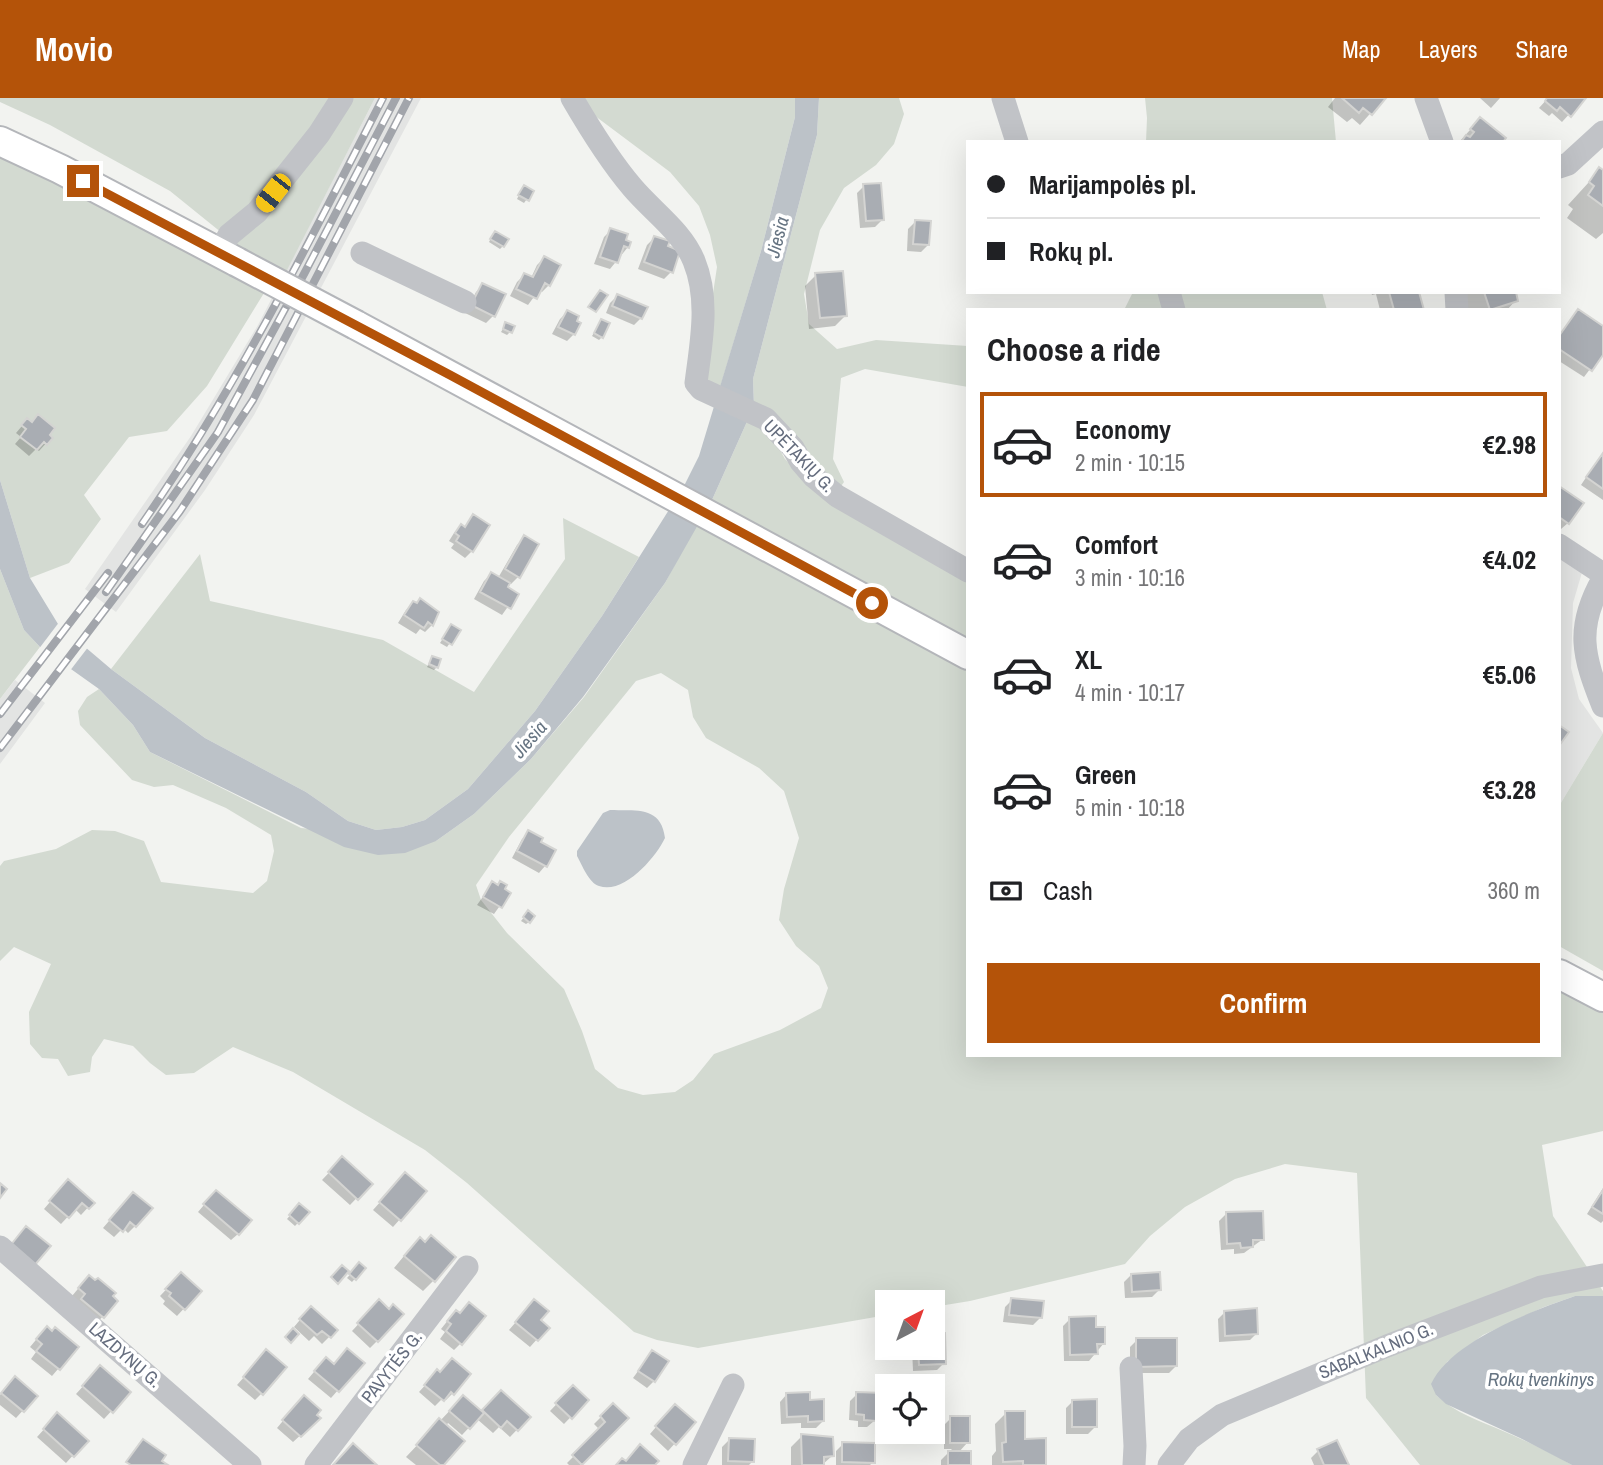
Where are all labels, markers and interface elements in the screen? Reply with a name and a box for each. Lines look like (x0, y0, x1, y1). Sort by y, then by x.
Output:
text: Movio (35, 27, 113, 71)
text: Map (1342, 33, 1380, 65)
text: Layers (1418, 33, 1477, 65)
text: Share (1515, 33, 1568, 65)
route end (67, 165, 99, 197)
text: Marijampolės pl. (1029, 167, 1196, 202)
car (252, 170, 295, 216)
water label: Jiesia (759, 213, 795, 261)
text: Rokų pl. (1029, 234, 1113, 269)
text: Choose a ride (987, 328, 1161, 371)
text: Economy (1075, 412, 1171, 447)
icon: car (991, 413, 1054, 476)
street label: UPĖTAKIŲ G. (758, 414, 840, 498)
text: €2.98 (1483, 427, 1536, 462)
text: 2 min · 10:15 (1075, 447, 1185, 478)
text: Comfort (1075, 527, 1158, 562)
icon: car (991, 528, 1054, 591)
text: €4.02 (1483, 542, 1536, 577)
text: 3 min · 10:16 (1075, 562, 1185, 593)
route start (856, 587, 888, 619)
text: XL (1075, 642, 1102, 677)
icon: car (991, 643, 1054, 706)
text: €5.06 (1483, 657, 1536, 692)
text: 4 min · 10:17 (1075, 677, 1185, 708)
water label: Jiesia (505, 715, 553, 764)
text: Green (1075, 757, 1137, 792)
icon: car (991, 758, 1054, 821)
text: €3.28 (1483, 772, 1536, 807)
text: 5 min · 10:18 (1075, 792, 1185, 823)
icon: cash (987, 872, 1025, 910)
text: Cash (1043, 873, 1093, 908)
text: 360 m (1488, 875, 1540, 906)
button: Confirm (987, 963, 1540, 1043)
north arrow (875, 1290, 945, 1360)
map controls (875, 1290, 945, 1444)
street label: LAZDYNŲ G. (84, 1316, 167, 1393)
street label: SABALKALNIO G. (1315, 1316, 1437, 1385)
street label: PAVYTĖS G. (355, 1325, 428, 1408)
water label: Rokų tvenkinys (1488, 1366, 1594, 1392)
button: locate (875, 1374, 945, 1444)

